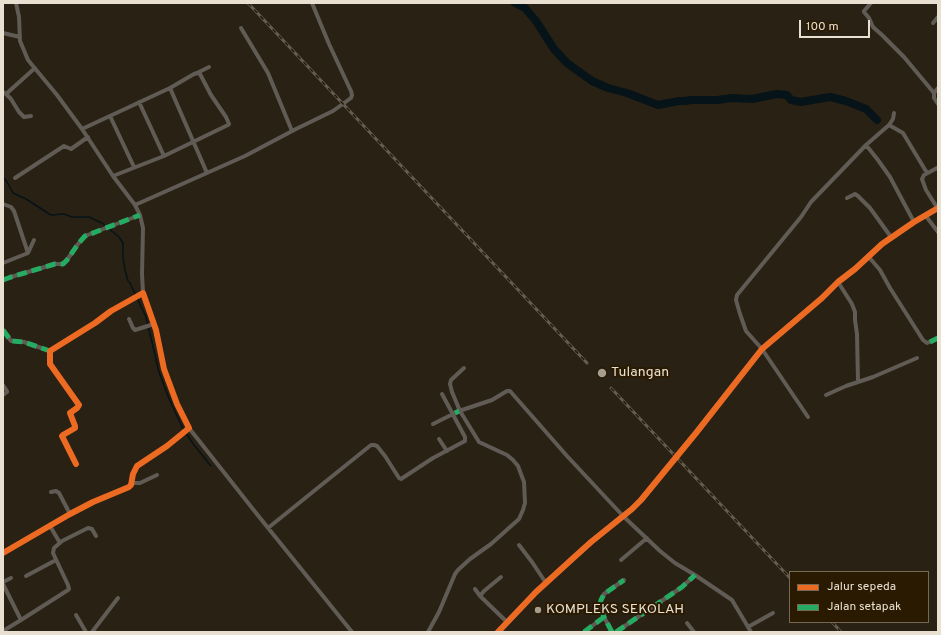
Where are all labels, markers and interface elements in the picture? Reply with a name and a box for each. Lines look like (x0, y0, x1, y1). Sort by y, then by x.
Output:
scale bar (801, 12, 872, 38)
text: 100 m (806, 19, 839, 35)
place label: Tulangan (611, 365, 669, 381)
marker: Tulangan (596, 367, 608, 379)
legend (789, 571, 929, 623)
text: Jalur sepeda (827, 579, 896, 595)
text: Jalan setapak (827, 599, 901, 615)
place label: KOMPLEKS SEKOLAH (546, 602, 684, 618)
marker: KOMPLEKS SEKOLAH (533, 605, 543, 615)

